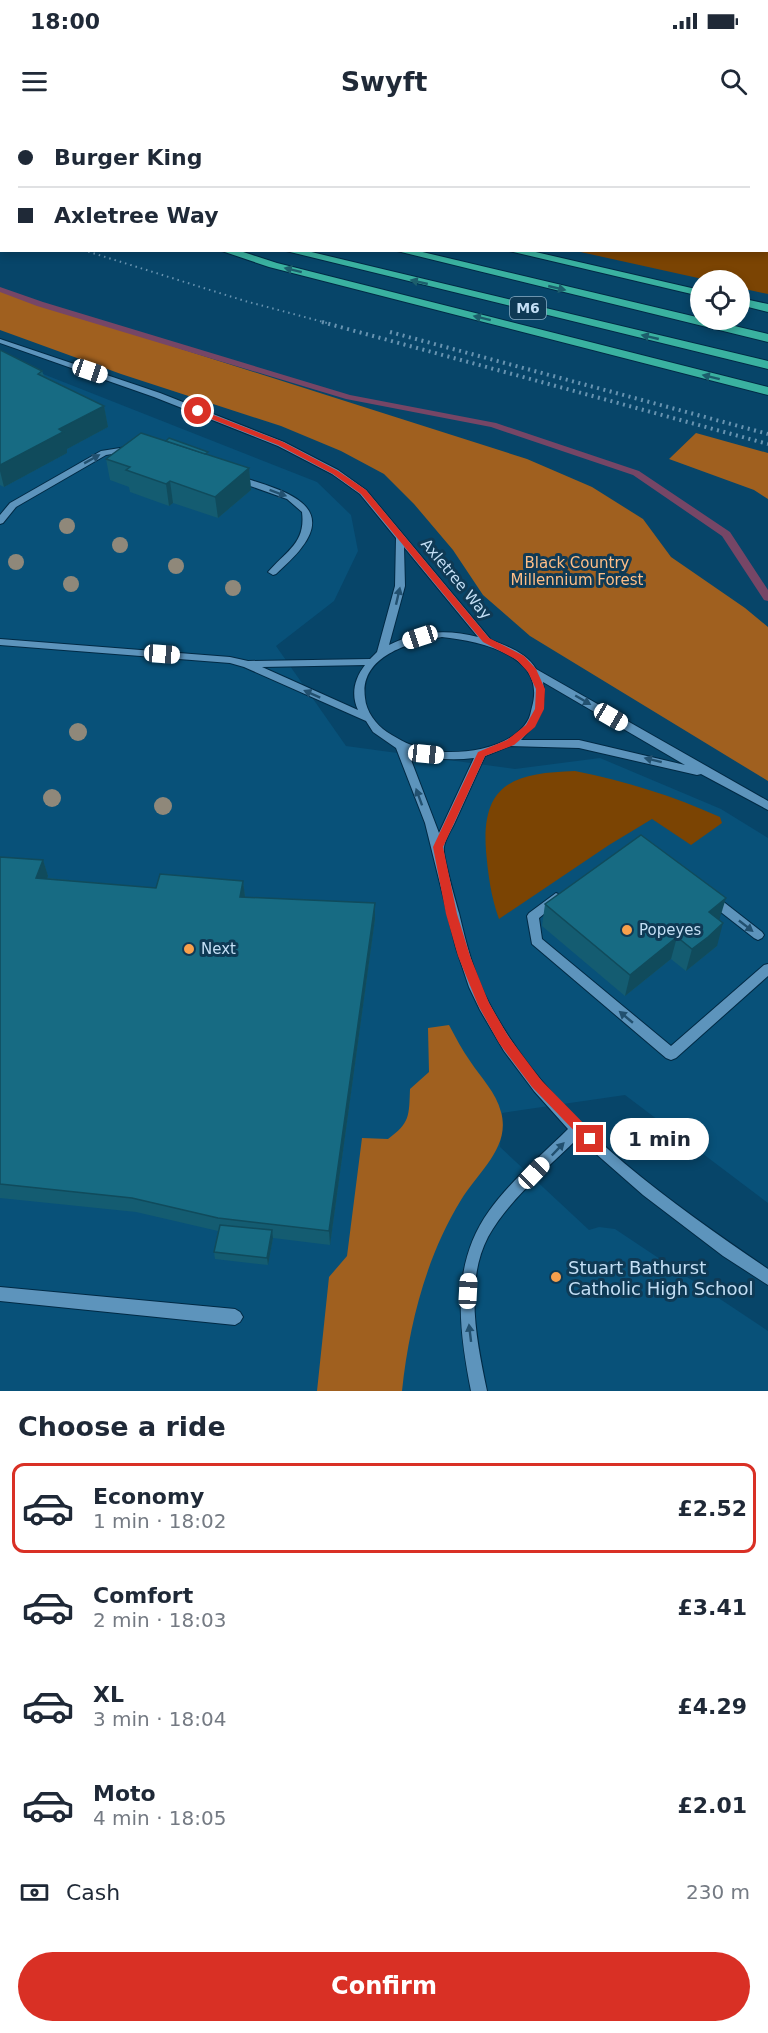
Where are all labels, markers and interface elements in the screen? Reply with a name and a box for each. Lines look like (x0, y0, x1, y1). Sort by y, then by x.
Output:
text: 18:00 (30, 9, 100, 34)
icon: menu (18, 65, 51, 98)
icon: search (717, 65, 750, 98)
text: Swyft (341, 66, 427, 97)
text: Burger King (54, 145, 202, 170)
text: Axletree Way (54, 203, 219, 228)
one-way arrow (283, 265, 302, 275)
map controls (690, 270, 750, 330)
button: locate (690, 270, 750, 330)
one-way arrow (410, 277, 428, 287)
one-way arrow (548, 284, 566, 294)
road number: M6 (510, 297, 546, 319)
one-way arrow (472, 313, 491, 323)
one-way arrow (640, 332, 659, 341)
car (70, 357, 110, 385)
one-way arrow (702, 371, 720, 381)
route start (184, 397, 211, 424)
one-way arrow (84, 454, 101, 464)
one-way arrow (269, 488, 287, 498)
street label: Axletree Way (417, 535, 495, 623)
park label: Black Country Millennium Forest (511, 554, 644, 589)
one-way arrow (393, 587, 403, 606)
car (400, 623, 440, 651)
car (143, 644, 181, 664)
one-way arrow (304, 689, 321, 698)
one-way arrow (575, 695, 591, 706)
car (591, 700, 631, 734)
car (407, 743, 445, 765)
one-way arrow (644, 754, 662, 764)
one-way arrow (414, 787, 424, 805)
one-way arrow (739, 919, 754, 931)
place label: Popeyes (639, 921, 702, 939)
marker: Popeyes (620, 923, 634, 937)
place label: Next (201, 940, 236, 958)
marker: Next (182, 942, 196, 956)
one-way arrow (618, 1010, 634, 1023)
callout: 1 min (611, 1118, 710, 1160)
route end (576, 1125, 603, 1152)
text: 1 min (628, 1127, 691, 1151)
one-way arrow (551, 1141, 565, 1156)
car (515, 1154, 553, 1192)
place label: Stuart Bathurst Catholic High School (568, 1257, 754, 1299)
marker: Stuart Bathurst Catholic High School (549, 1270, 563, 1284)
car (458, 1273, 478, 1309)
one-way arrow (465, 1324, 475, 1343)
text: Choose a ride (18, 1411, 226, 1442)
icon: car (21, 1481, 75, 1535)
text: Economy (93, 1484, 204, 1509)
text: £2.52 (677, 1496, 747, 1521)
text: 1 min · 18:02 (93, 1509, 227, 1533)
icon: car (21, 1580, 75, 1634)
text: Comfort (93, 1583, 193, 1608)
text: £3.41 (677, 1595, 747, 1620)
text: 2 min · 18:03 (93, 1608, 227, 1632)
icon: car (21, 1679, 75, 1733)
text: XL (93, 1682, 124, 1707)
text: £4.29 (677, 1694, 747, 1719)
text: 3 min · 18:04 (93, 1707, 227, 1731)
icon: car (21, 1778, 75, 1832)
text: Moto (93, 1781, 156, 1806)
text: £2.01 (677, 1793, 747, 1818)
text: 4 min · 18:05 (93, 1806, 227, 1830)
icon: cash (18, 1876, 51, 1909)
text: Cash (66, 1880, 120, 1905)
text: 230 m (686, 1880, 750, 1904)
button: Confirm (18, 1952, 750, 2021)

